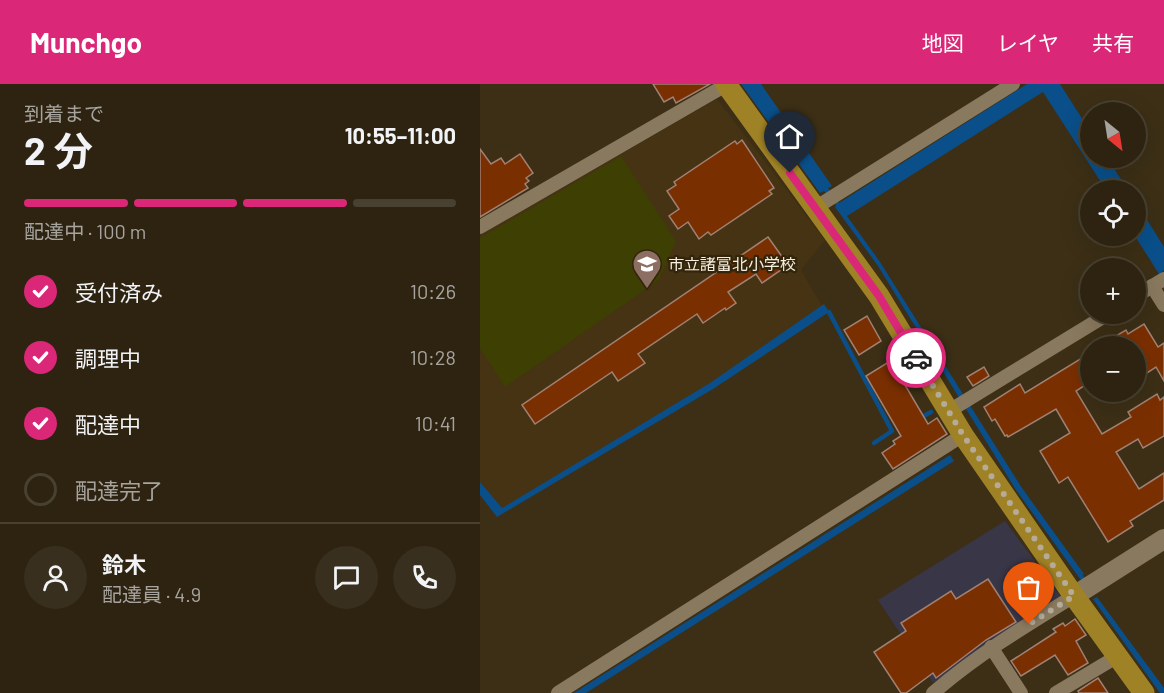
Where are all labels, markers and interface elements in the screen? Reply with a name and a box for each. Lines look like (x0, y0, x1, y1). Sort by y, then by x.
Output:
text: Munchgo (30, 25, 142, 59)
text: 地図 (922, 30, 964, 55)
text: レイヤ (997, 30, 1059, 55)
text: 共有 (1092, 30, 1134, 55)
text: 到着まで (24, 101, 104, 125)
north arrow (1080, 102, 1146, 168)
map controls (1080, 102, 1146, 402)
pin (764, 111, 815, 173)
icon: home (773, 120, 806, 153)
text: 10:55–11:00 (345, 122, 456, 148)
text: 2 分 (24, 126, 93, 173)
button: locate (1080, 180, 1146, 246)
text: 配達中 · 100 m (24, 219, 146, 243)
school or university icon: 市立諸富北小学校 (631, 248, 663, 290)
place label: 市立諸富北小学校 (668, 254, 796, 273)
button: + (1080, 258, 1146, 324)
icon: check (24, 275, 57, 308)
text: 受付済み (75, 279, 163, 305)
text: 10:26 (410, 279, 456, 303)
courier (886, 328, 946, 388)
button: − (1080, 336, 1146, 402)
icon: check (24, 341, 57, 374)
icon: car (900, 342, 933, 375)
text: 調理中 (75, 345, 141, 371)
text: 10:28 (410, 345, 456, 369)
icon: check (24, 407, 57, 440)
text: 配達中 (75, 411, 141, 437)
text: 10:41 (415, 411, 456, 435)
text: 配達完了 (75, 477, 163, 503)
button: person (24, 546, 87, 609)
button: chat (315, 546, 378, 609)
button: phone (393, 546, 456, 609)
text: 鈴木 (102, 551, 146, 577)
pin (1003, 562, 1054, 624)
icon: bag (1012, 571, 1045, 604)
text: 配達員 · 4.9 (102, 582, 201, 606)

